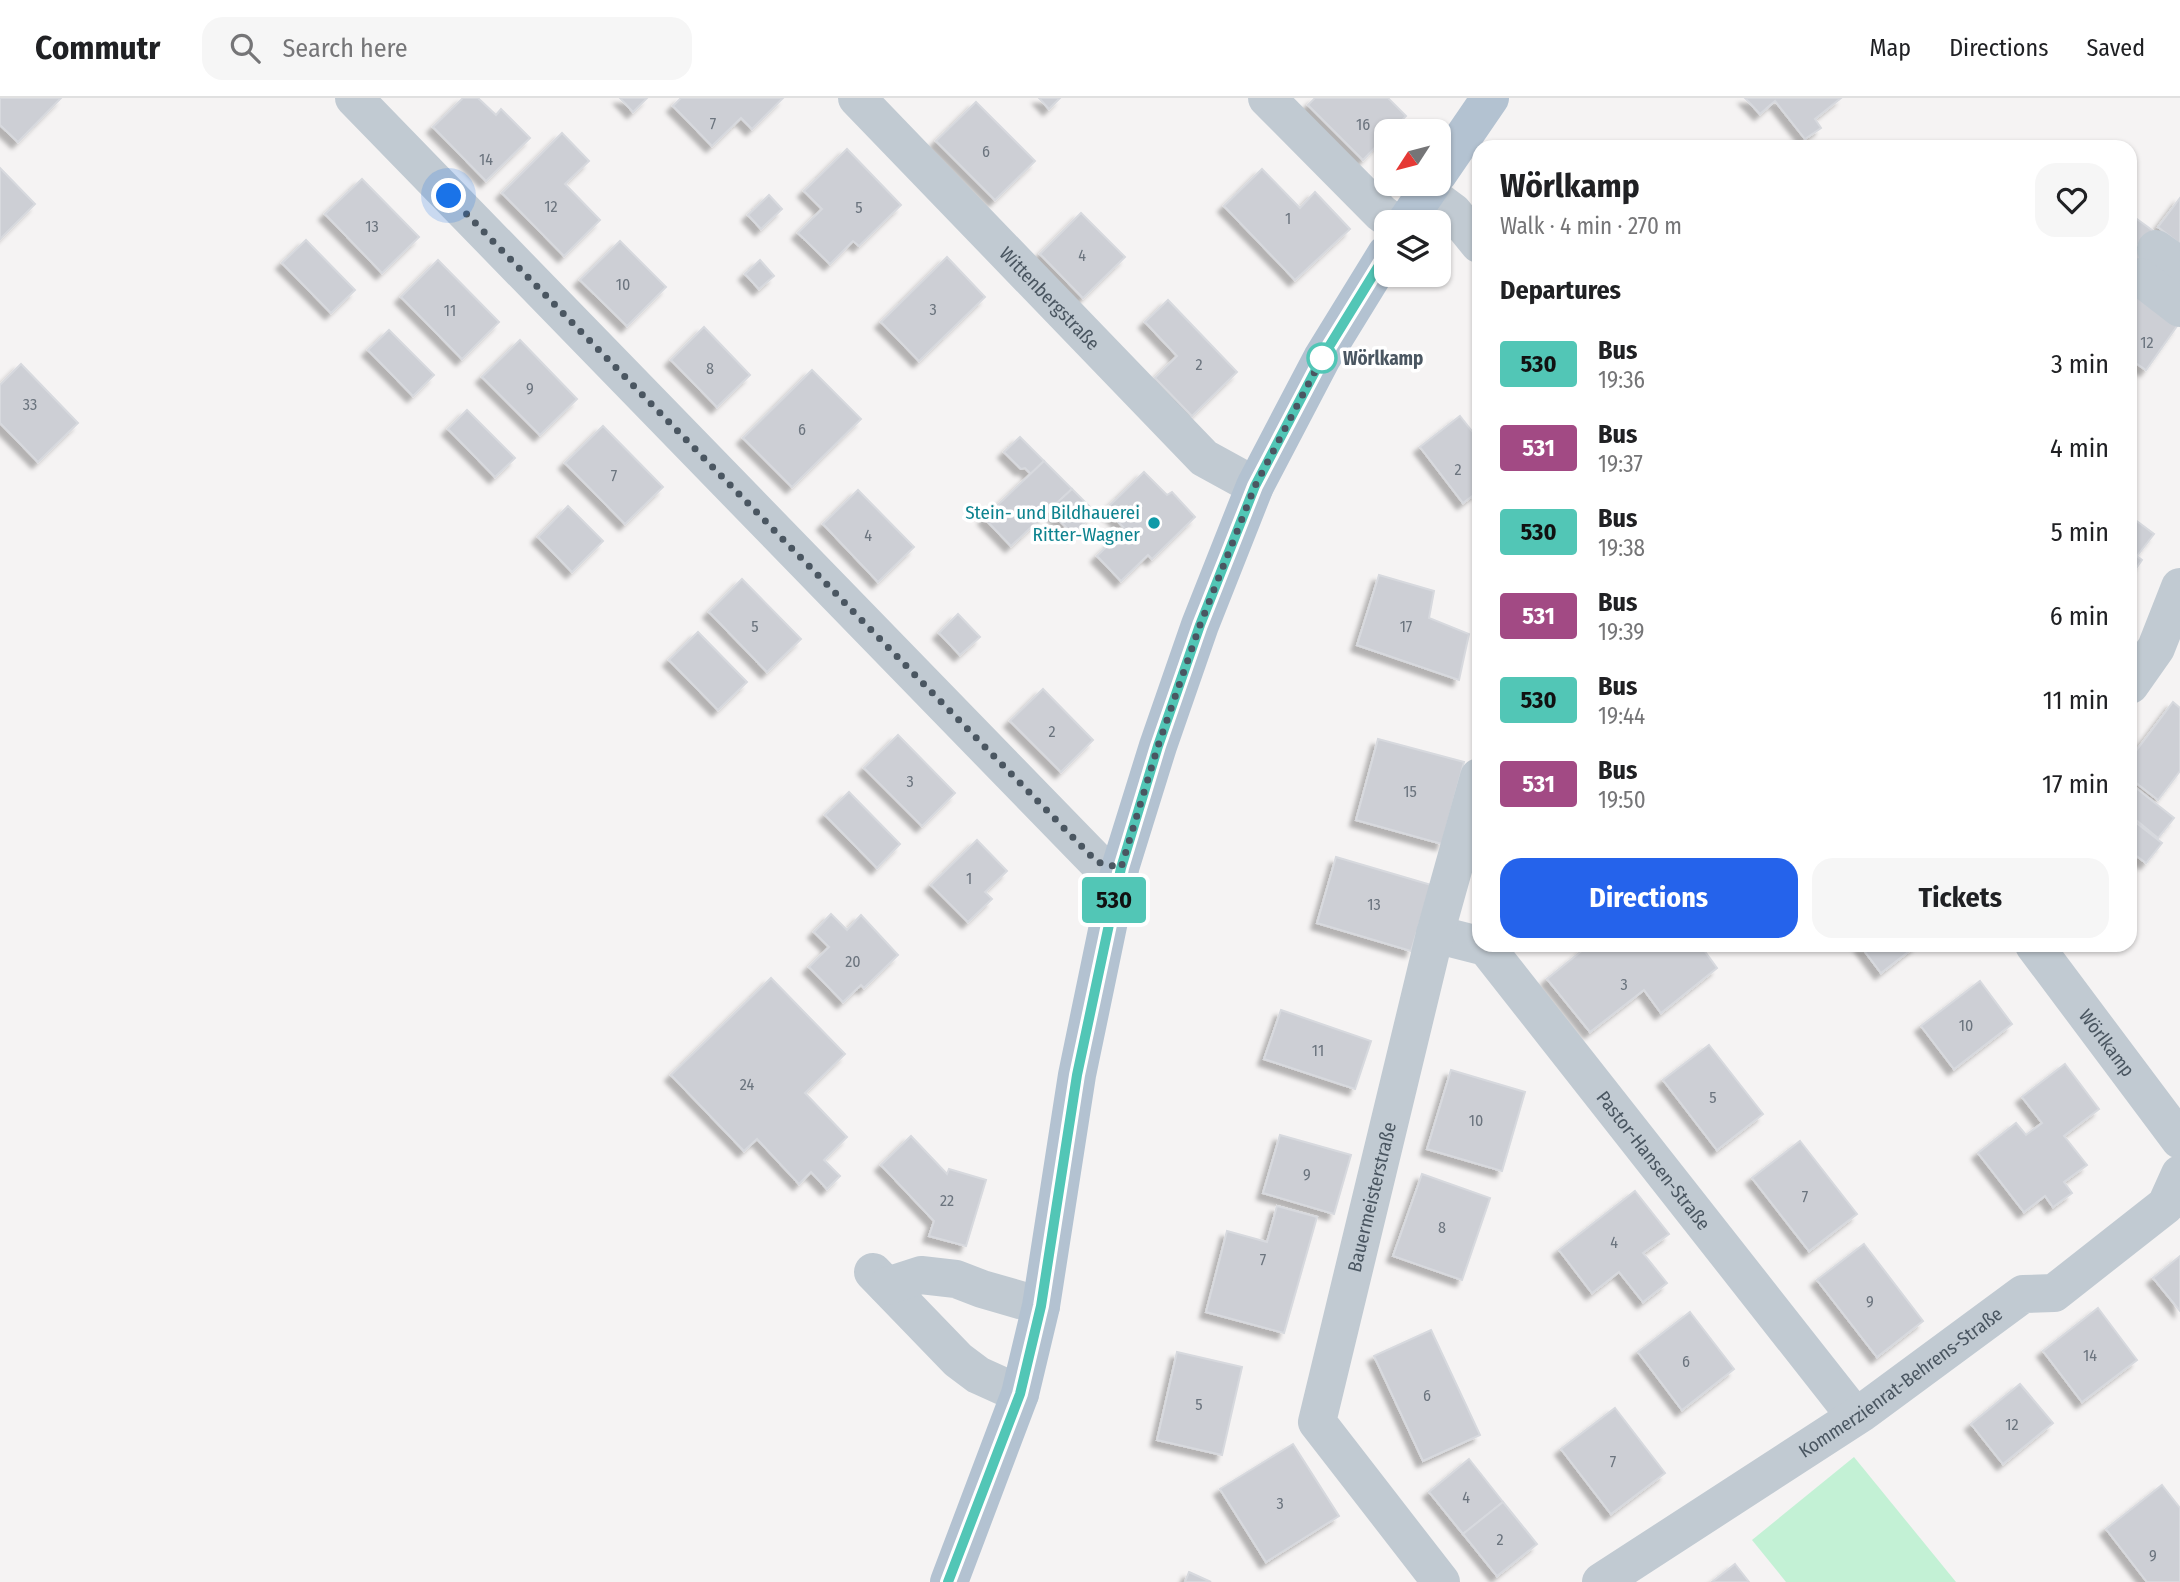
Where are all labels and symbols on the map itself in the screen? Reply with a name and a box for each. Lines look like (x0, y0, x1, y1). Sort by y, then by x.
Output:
house number: 7 (710, 114, 717, 133)
house number: 16 (1356, 115, 1370, 134)
north arrow (1374, 119, 1451, 196)
house number: 6 (982, 142, 990, 161)
house number: 14 (479, 150, 493, 169)
your location (431, 178, 466, 213)
house number: 12 (544, 197, 558, 216)
house number: 5 (855, 198, 863, 217)
house number: 1 (1285, 209, 1291, 228)
house number: 13 (365, 217, 379, 236)
street label: Wittenbergstraße (995, 242, 1105, 355)
house number: 4 (1078, 246, 1086, 265)
house number: 10 (616, 275, 630, 294)
house number: 3 (929, 300, 937, 319)
house number: 11 (444, 301, 456, 320)
house number: 12 (2140, 333, 2154, 352)
marker: Wörlkamp (1307, 343, 1337, 373)
place label: Wörlkamp (1343, 347, 1423, 370)
house number: 2 (1195, 355, 1203, 374)
house number: 8 (706, 359, 714, 378)
house number: 9 (526, 379, 534, 398)
house number: 33 (23, 395, 37, 414)
house number: 6 (798, 420, 806, 439)
house number: 2 (1454, 460, 1462, 479)
house number: 7 (611, 466, 618, 485)
place label: Stein- und Bildhauerei Ritter-Wagner (965, 501, 1140, 546)
marker: Stein- und Bildhauerei Ritter-Wagner (1146, 515, 1162, 531)
house number: 4 (864, 526, 872, 545)
house number: 5 (751, 617, 759, 636)
house number: 17 (1400, 617, 1413, 636)
house number: 2 (1048, 722, 1056, 741)
house number: 3 (906, 772, 914, 791)
house number: 15 (1403, 782, 1417, 801)
house number: 1 (966, 869, 972, 888)
line badge: 530 (1074, 877, 1154, 923)
house number: 13 (1367, 895, 1381, 914)
house number: 20 (845, 952, 861, 971)
house number: 3 (1620, 975, 1628, 994)
street label: Wörlkamp (2074, 1004, 2140, 1081)
house number: 10 (1959, 1016, 1973, 1035)
house number: 11 (1312, 1041, 1324, 1060)
house number: 24 (740, 1075, 754, 1094)
street label: Pastor-Hansen-Straße (1592, 1086, 1716, 1234)
house number: 5 (1709, 1088, 1717, 1107)
house number: 10 (1469, 1111, 1483, 1130)
street label: Bauermeisterstraße (1342, 1120, 1401, 1274)
house number: 9 (1303, 1165, 1311, 1184)
house number: 7 (1802, 1187, 1809, 1206)
house number: 22 (940, 1191, 954, 1210)
house number: 8 (1438, 1218, 1446, 1237)
house number: 4 (1610, 1233, 1618, 1252)
house number: 7 (1260, 1250, 1267, 1269)
house number: 9 (1866, 1292, 1874, 1311)
street label: Kommerzienrat-Behrens-Straße (1794, 1302, 2007, 1462)
house number: 14 (2083, 1346, 2097, 1365)
house number: 6 (1682, 1352, 1690, 1371)
house number: 6 (1423, 1386, 1431, 1405)
house number: 5 (1195, 1395, 1203, 1414)
house number: 12 (2005, 1415, 2019, 1434)
house number: 7 (1610, 1452, 1617, 1471)
house number: 4 (1462, 1488, 1470, 1507)
house number: 3 (1276, 1494, 1284, 1513)
house number: 2 (1496, 1530, 1504, 1549)
house number: 9 (2149, 1546, 2157, 1565)

